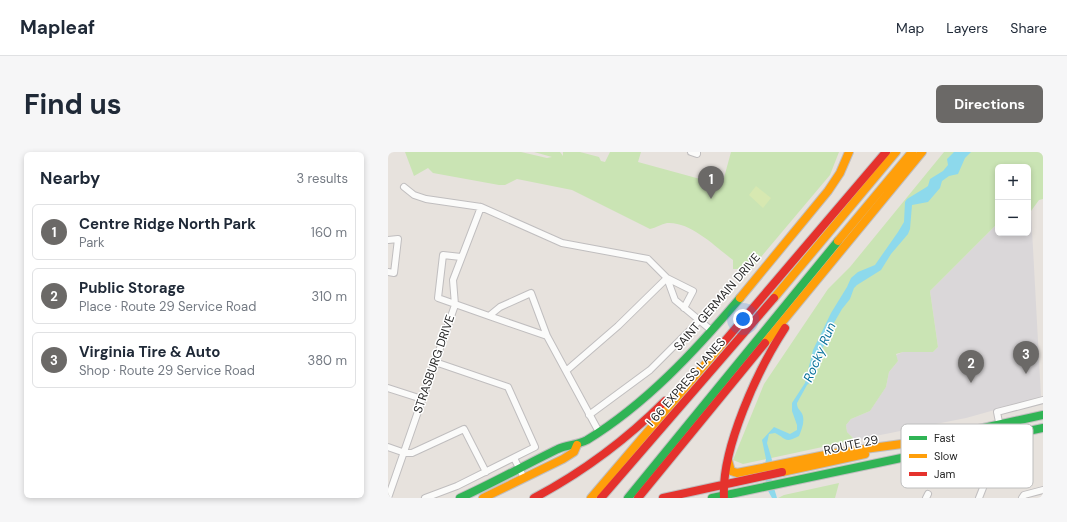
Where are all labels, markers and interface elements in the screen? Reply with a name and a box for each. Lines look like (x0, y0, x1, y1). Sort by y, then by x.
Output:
text: Mapleaf (20, 15, 95, 40)
text: Map (896, 19, 924, 37)
text: Layers (946, 19, 988, 37)
text: Share (1010, 19, 1047, 37)
button: Directions (936, 85, 1043, 123)
text: Find us (24, 86, 122, 123)
map controls (995, 164, 1031, 236)
button: + (995, 164, 1031, 200)
pin: 1 (698, 166, 724, 199)
text: Nearby (40, 167, 100, 189)
text: 3 results (296, 170, 348, 187)
button: − (995, 200, 1031, 236)
text: Centre Ridge North Park (79, 214, 256, 234)
text: 1 (52, 224, 56, 241)
text: 160 m (311, 224, 347, 241)
text: Park (79, 234, 105, 251)
street label: SAINT GERMAIN DRIVE (670, 250, 764, 354)
text: Public Storage (79, 278, 185, 298)
text: 2 (50, 288, 58, 305)
text: 310 m (312, 288, 347, 305)
text: Place · Route 29 Service Road (79, 298, 256, 315)
your location (733, 309, 753, 329)
street label: STRASBURG DRIVE (410, 312, 458, 415)
water label: Rocky Run (799, 320, 840, 385)
street label: I 66 EXPRESS LANES (643, 334, 729, 430)
pin: 3 (1013, 341, 1039, 374)
text: Virginia Tire & Auto (79, 342, 220, 362)
pin: 2 (958, 350, 984, 383)
text: 3 (50, 352, 58, 369)
text: 380 m (307, 352, 347, 369)
text: Shop · Route 29 Service Road (79, 362, 255, 379)
legend (901, 424, 1033, 488)
street label: ROUTE 29 (822, 431, 880, 459)
text: Fast (934, 431, 955, 445)
text: Slow (934, 449, 958, 463)
text: Jam (934, 467, 955, 481)

